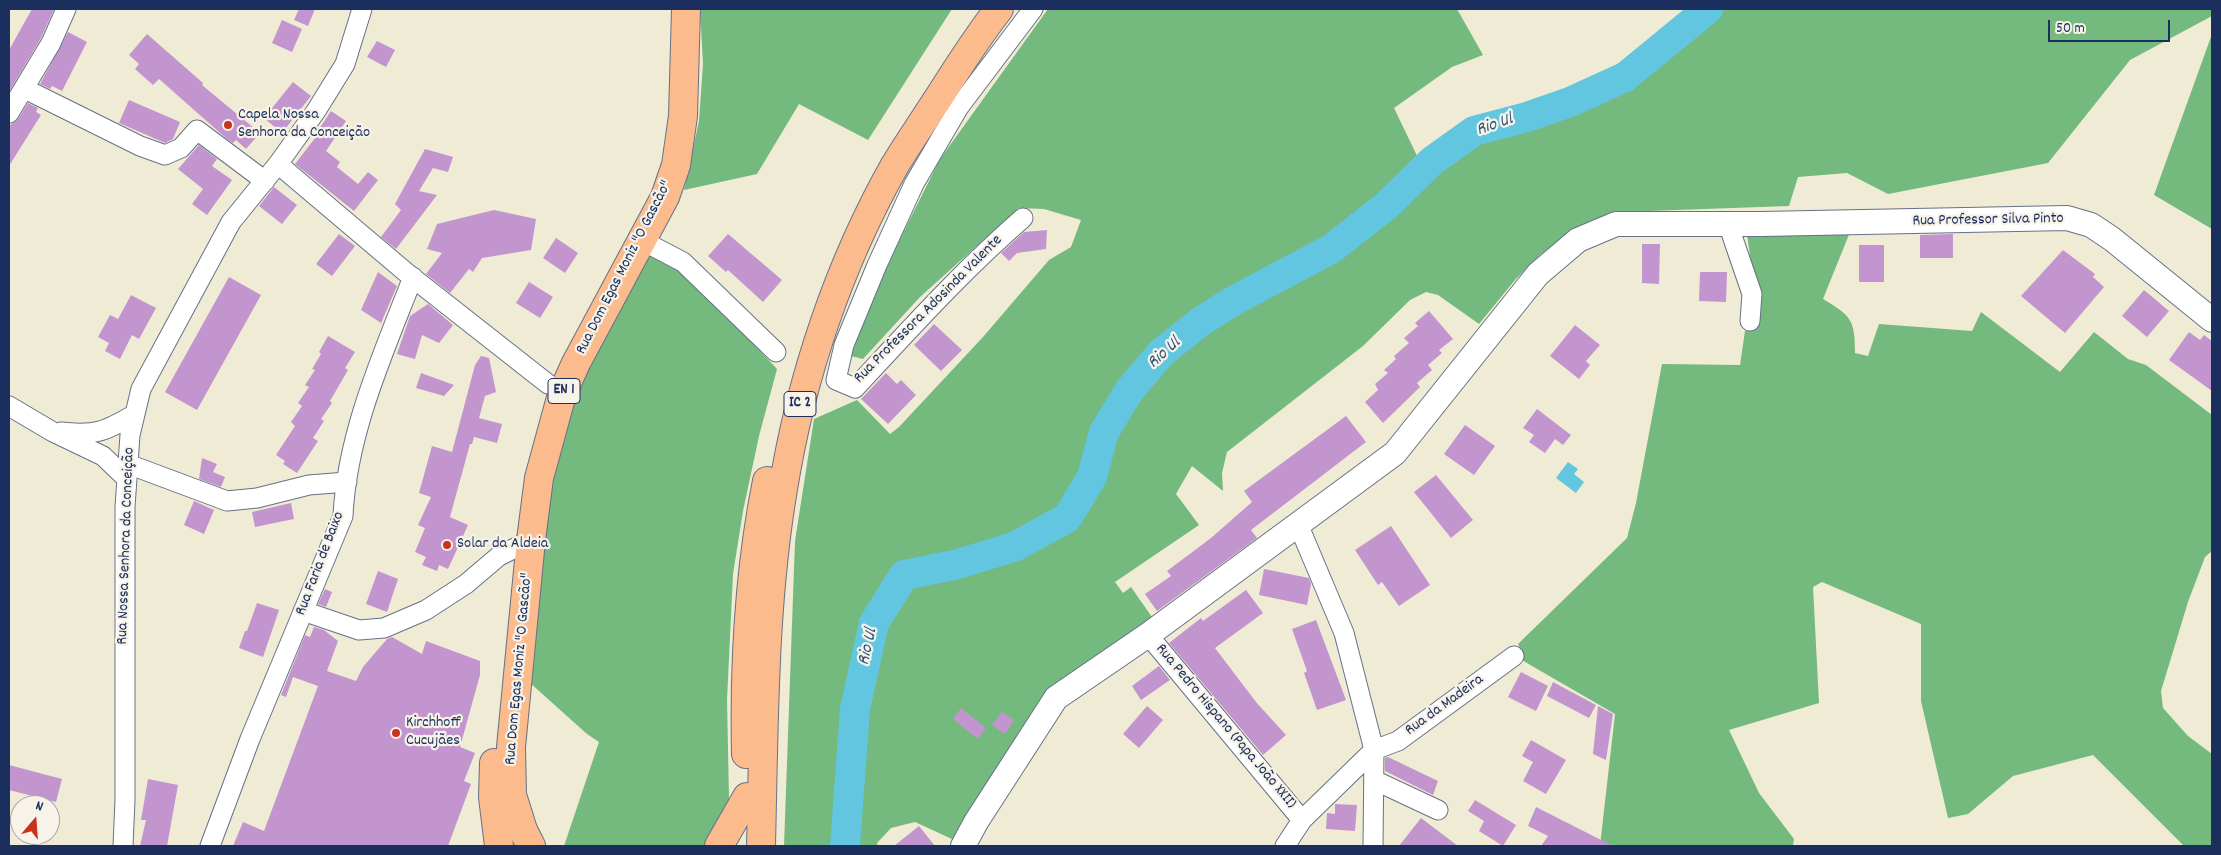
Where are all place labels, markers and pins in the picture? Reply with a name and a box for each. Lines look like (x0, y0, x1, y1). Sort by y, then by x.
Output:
place label: Capela Nossa Senhora da Conceição (238, 106, 370, 144)
marker: Capela Nossa Senhora da Conceição (222, 119, 234, 131)
place label: Solar da Aldeia (457, 535, 548, 555)
marker: Solar da Aldeia (441, 539, 453, 551)
place label: Kirchhoff Cucujães (406, 714, 461, 752)
marker: Kirchhoff Cucujães (390, 727, 402, 739)

